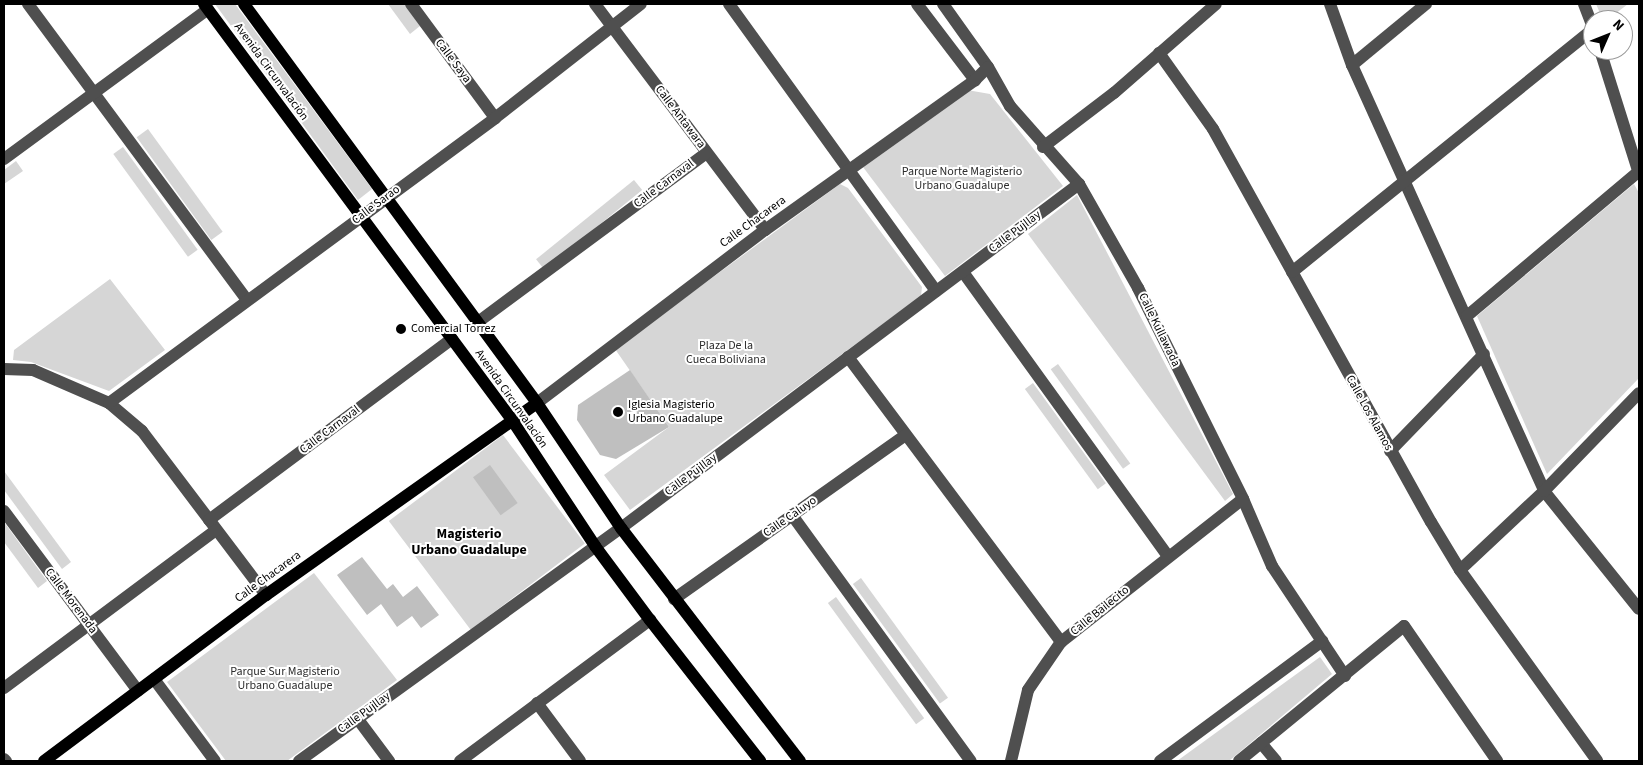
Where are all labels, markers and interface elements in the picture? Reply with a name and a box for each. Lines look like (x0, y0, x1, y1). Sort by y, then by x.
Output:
north arrow (1583, 10, 1633, 60)
text: N (1608, 15, 1628, 36)
street label: Avenida Circunvalación (231, 20, 311, 124)
street label: Calle Saya (432, 36, 474, 86)
street label: Calle Antawara (652, 83, 708, 151)
street label: Calle Carnaval (631, 157, 697, 211)
park label: Parque Norte Magisterio Urbano Guadalupe (902, 165, 1022, 193)
street label: Calle Sarao (349, 182, 403, 228)
street label: Calle Chacarera (717, 193, 789, 251)
street label: Calle Pujllay (986, 208, 1044, 256)
street label: Calle Kullawada (1135, 291, 1183, 369)
place label: Comercial Torrez (411, 322, 496, 336)
marker: Comercial Torrez (395, 323, 407, 335)
park label: Plaza De la Cueca Boliviana (686, 339, 766, 367)
street label: Avenida Circunvalación (472, 347, 550, 451)
street label: Calle Los Alamos (1342, 373, 1396, 453)
place label: Iglesia Magisterio Urbano Guadalupe (628, 398, 723, 426)
street label: Calle Carnaval (297, 403, 363, 457)
marker: Iglesia Magisterio Urbano Guadalupe (612, 406, 624, 418)
street label: Calle Pujllay (662, 451, 720, 499)
street label: Calle Caluyo (761, 493, 819, 541)
district label: Magisterio Urbano Guadalupe (411, 526, 527, 558)
street label: Calle Chacarera (232, 548, 304, 606)
street label: Calle Morenada (42, 566, 100, 636)
street label: Calle Bailecito (1068, 583, 1132, 639)
park label: Parque Sur Magisterio Urbano Guadalupe (230, 665, 340, 693)
street label: Calle Pujllay (335, 689, 393, 737)

